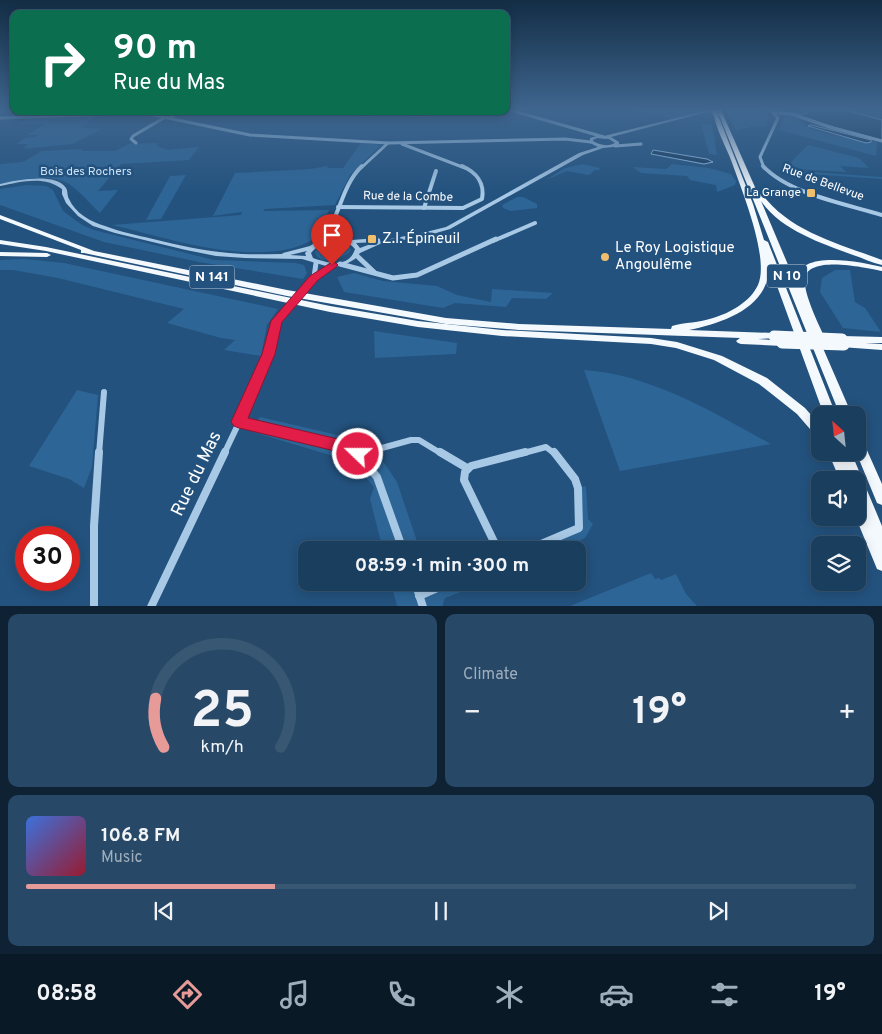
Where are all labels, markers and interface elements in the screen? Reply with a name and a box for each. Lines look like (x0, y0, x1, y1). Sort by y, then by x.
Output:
text: 90 m (113, 27, 197, 71)
icon: right (30, 30, 95, 95)
text: Rue du Mas (113, 70, 225, 97)
street label: Rue de Bellevue (780, 161, 866, 205)
park label: Bois des Rochers (40, 164, 132, 180)
place label: La Grange (746, 185, 801, 201)
marker: La Grange (805, 187, 817, 199)
street label: Rue de la Combe (363, 188, 453, 206)
pin (311, 214, 353, 265)
icon: arrive (318, 221, 346, 249)
place label: Z.I. Épineuil (382, 229, 460, 249)
marker: Z.I. Épineuil (366, 233, 378, 245)
place label: Le Roy Logistique Angoulême (615, 239, 735, 275)
marker: Le Roy Logistique Angoulême (599, 251, 611, 263)
road number: N 10 (767, 264, 807, 288)
road number: N 141 (190, 266, 234, 288)
north arrow (811, 406, 866, 461)
map controls (811, 406, 866, 591)
position arrow (331, 427, 383, 479)
street label: Rue du Mas (167, 428, 227, 520)
button: sound (811, 471, 866, 526)
speed limit sign: 30 (15, 526, 80, 591)
button: layers (811, 536, 866, 591)
text: 08:59 · 1 min · 300 m (355, 554, 529, 578)
text: Climate (463, 665, 518, 685)
text: 25 (191, 680, 254, 746)
text: 19° (632, 689, 687, 738)
text: − (463, 696, 481, 732)
text: + (838, 696, 856, 732)
text: km/h (201, 736, 244, 759)
text: 106.8 FM (101, 824, 180, 848)
text: Music (101, 848, 142, 868)
icon: previous (150, 897, 178, 925)
icon: pause (427, 897, 455, 925)
icon: next (704, 897, 732, 925)
icon: directions (170, 977, 205, 1012)
icon: music (277, 977, 312, 1012)
icon: phone (384, 977, 419, 1012)
icon: climate (492, 977, 527, 1012)
icon: car (599, 977, 634, 1012)
icon: filters (707, 977, 742, 1012)
text: 08:58 (36, 981, 97, 1008)
text: 19° (814, 981, 846, 1008)

